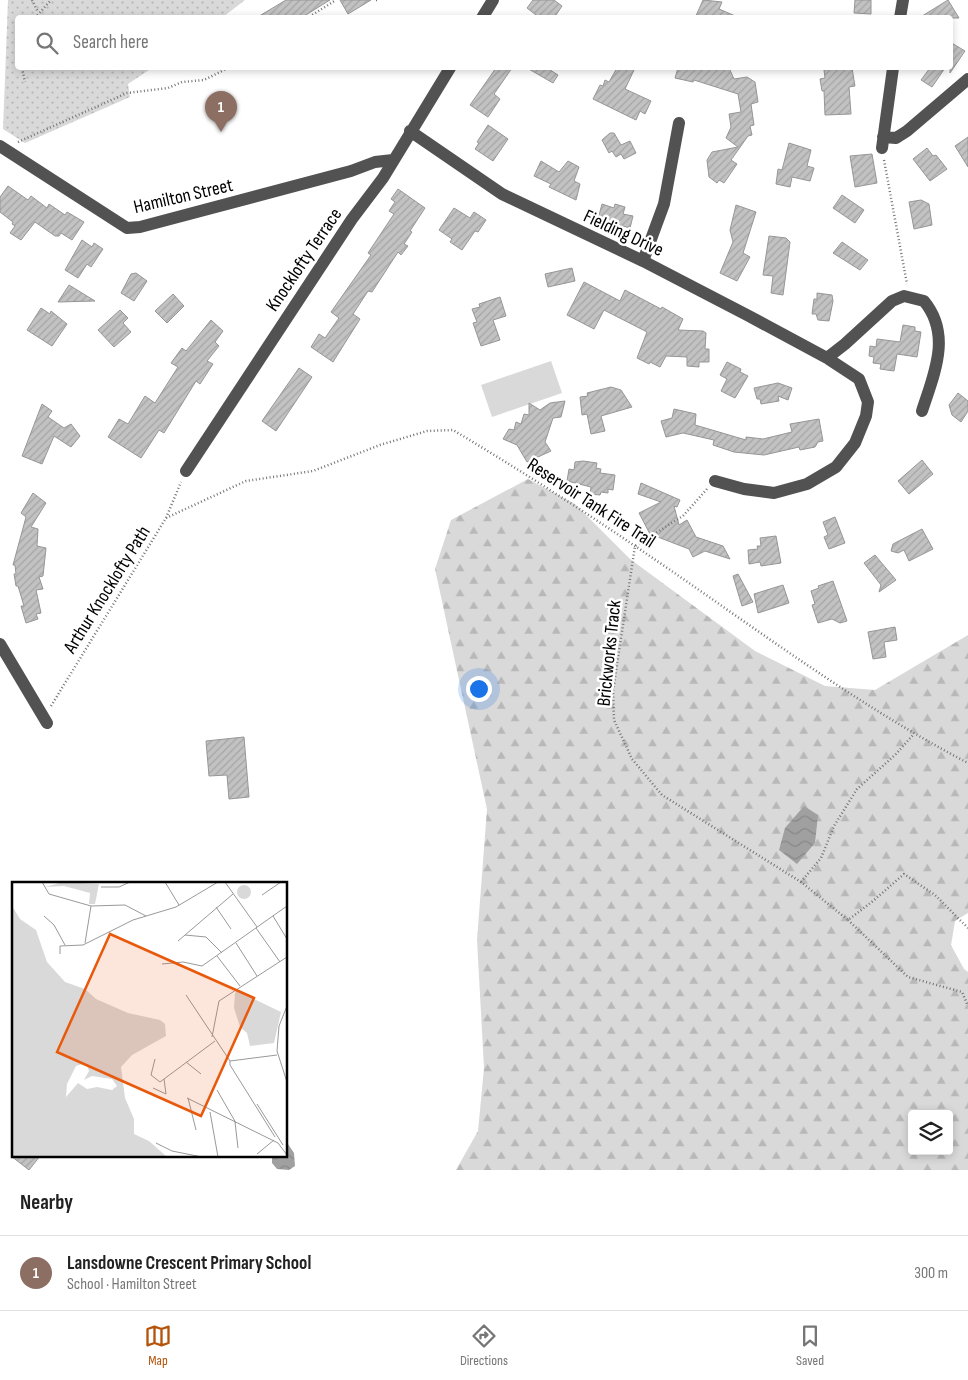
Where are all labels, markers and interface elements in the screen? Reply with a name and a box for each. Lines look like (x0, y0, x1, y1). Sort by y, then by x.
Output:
search box (15, 15, 953, 70)
icon: search (33, 29, 61, 57)
text: Search here (73, 31, 149, 54)
pin: 1 (205, 91, 237, 132)
street label: Hamilton Street (132, 174, 235, 219)
street label: Knocklofty Terrace (261, 204, 347, 316)
street label: Fielding Drive (580, 205, 667, 262)
street label: Reservoir Tank Fire Trail (523, 453, 660, 553)
street label: Arthur Knocklofty Path (58, 522, 156, 659)
street label: Brickworks Track (592, 598, 627, 707)
your location (466, 676, 492, 702)
inset map (12, 882, 288, 1158)
map controls (908, 1110, 953, 1155)
button: layers (908, 1110, 953, 1155)
text: Nearby (20, 1190, 73, 1215)
text: Lansdowne Crescent Primary School (67, 1252, 311, 1275)
text: 1 (33, 1264, 39, 1283)
text: 300 m (914, 1264, 948, 1283)
text: School · Hamilton Street (67, 1275, 197, 1294)
tab: Map (144, 1322, 172, 1369)
tab: Directions (460, 1322, 508, 1369)
tab: Saved (796, 1322, 824, 1369)

